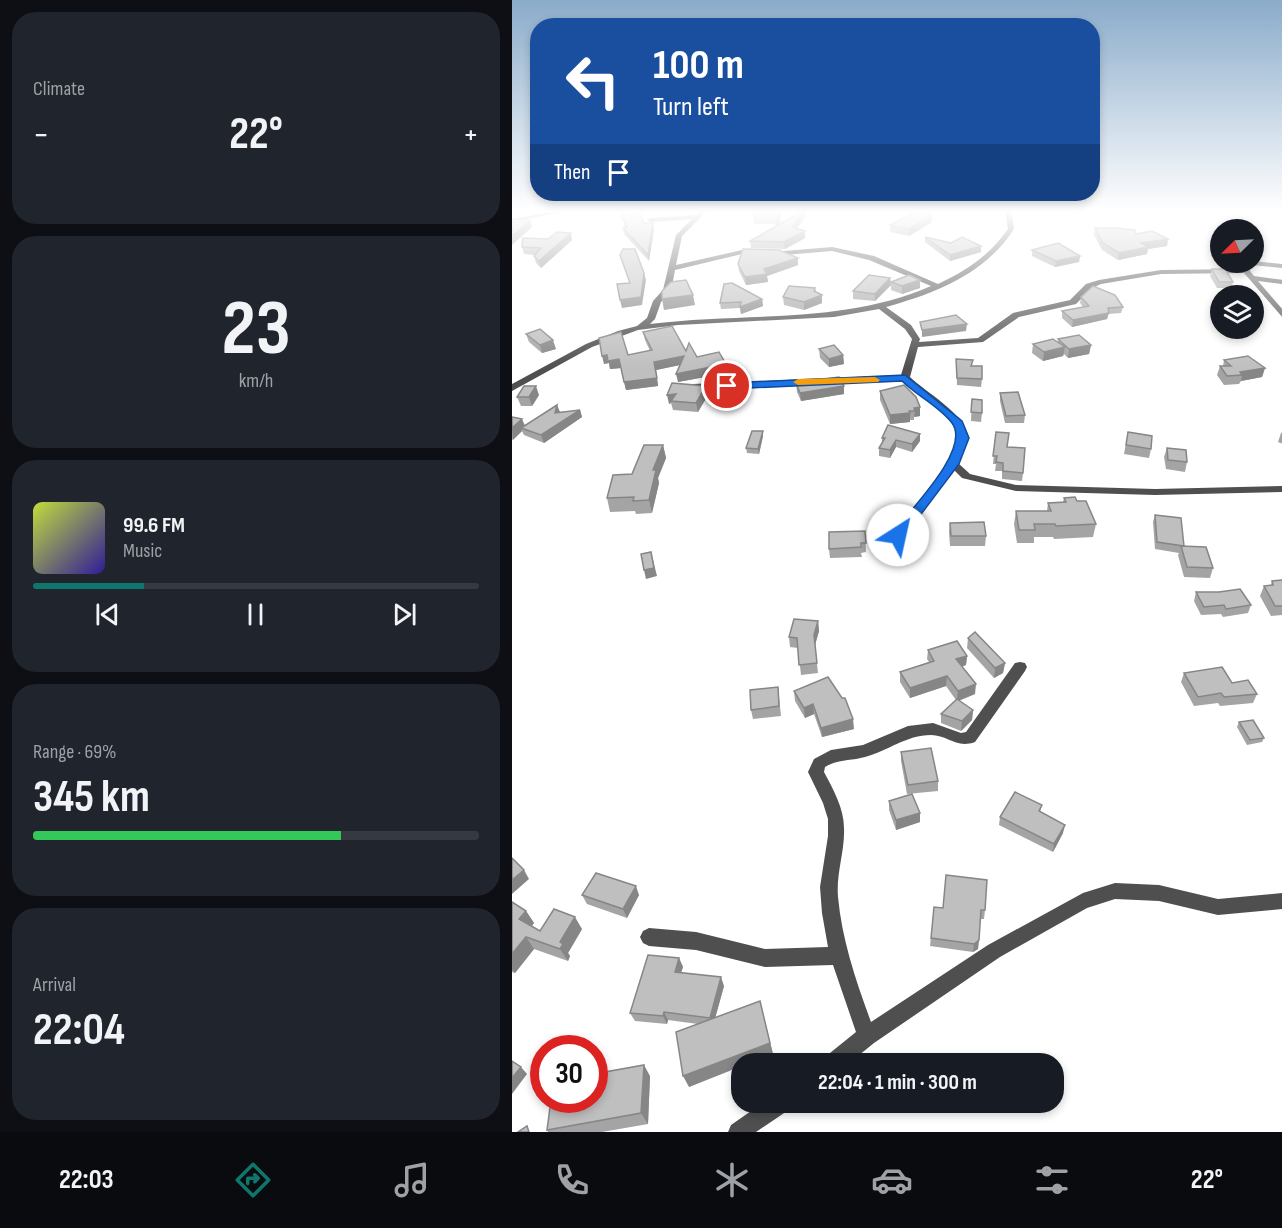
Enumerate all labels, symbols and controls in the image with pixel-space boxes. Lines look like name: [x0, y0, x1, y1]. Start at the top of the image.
text: 100 m: [653, 40, 744, 91]
icon: left: [554, 42, 632, 120]
text: Climate: [33, 77, 85, 101]
text: Turn left: [653, 91, 729, 123]
text: 22°: [229, 107, 283, 162]
text: −: [33, 115, 49, 155]
text: +: [463, 115, 479, 155]
icon: arrive: [602, 156, 635, 189]
text: Then: [554, 159, 590, 186]
north arrow: [1210, 219, 1264, 273]
map controls: [1210, 219, 1264, 339]
text: 23: [221, 283, 291, 376]
button: layers: [1210, 285, 1264, 339]
pin: [701, 360, 752, 411]
text: km/h: [239, 369, 273, 393]
icon: arrive: [710, 369, 743, 402]
position arrow: [866, 503, 930, 567]
text: 99.6 FM: [123, 512, 185, 539]
text: Music: [123, 539, 162, 563]
icon: previous: [91, 598, 124, 631]
icon: pause: [239, 598, 272, 631]
icon: next: [388, 598, 421, 631]
text: Range · 69%: [33, 740, 117, 764]
text: 345 km: [33, 770, 150, 825]
text: Arrival: [33, 973, 76, 997]
text: 22:04: [33, 1003, 125, 1058]
speed limit sign: 30: [530, 1035, 608, 1113]
text: 22:04 · 1 min · 300 m: [818, 1069, 977, 1096]
icon: directions: [232, 1159, 274, 1201]
icon: music: [391, 1159, 433, 1201]
icon: phone: [551, 1159, 593, 1201]
icon: climate: [711, 1159, 753, 1201]
icon: car: [871, 1159, 913, 1201]
icon: filters: [1031, 1159, 1073, 1201]
text: 22:03: [59, 1164, 114, 1196]
text: 22°: [1191, 1164, 1223, 1196]

